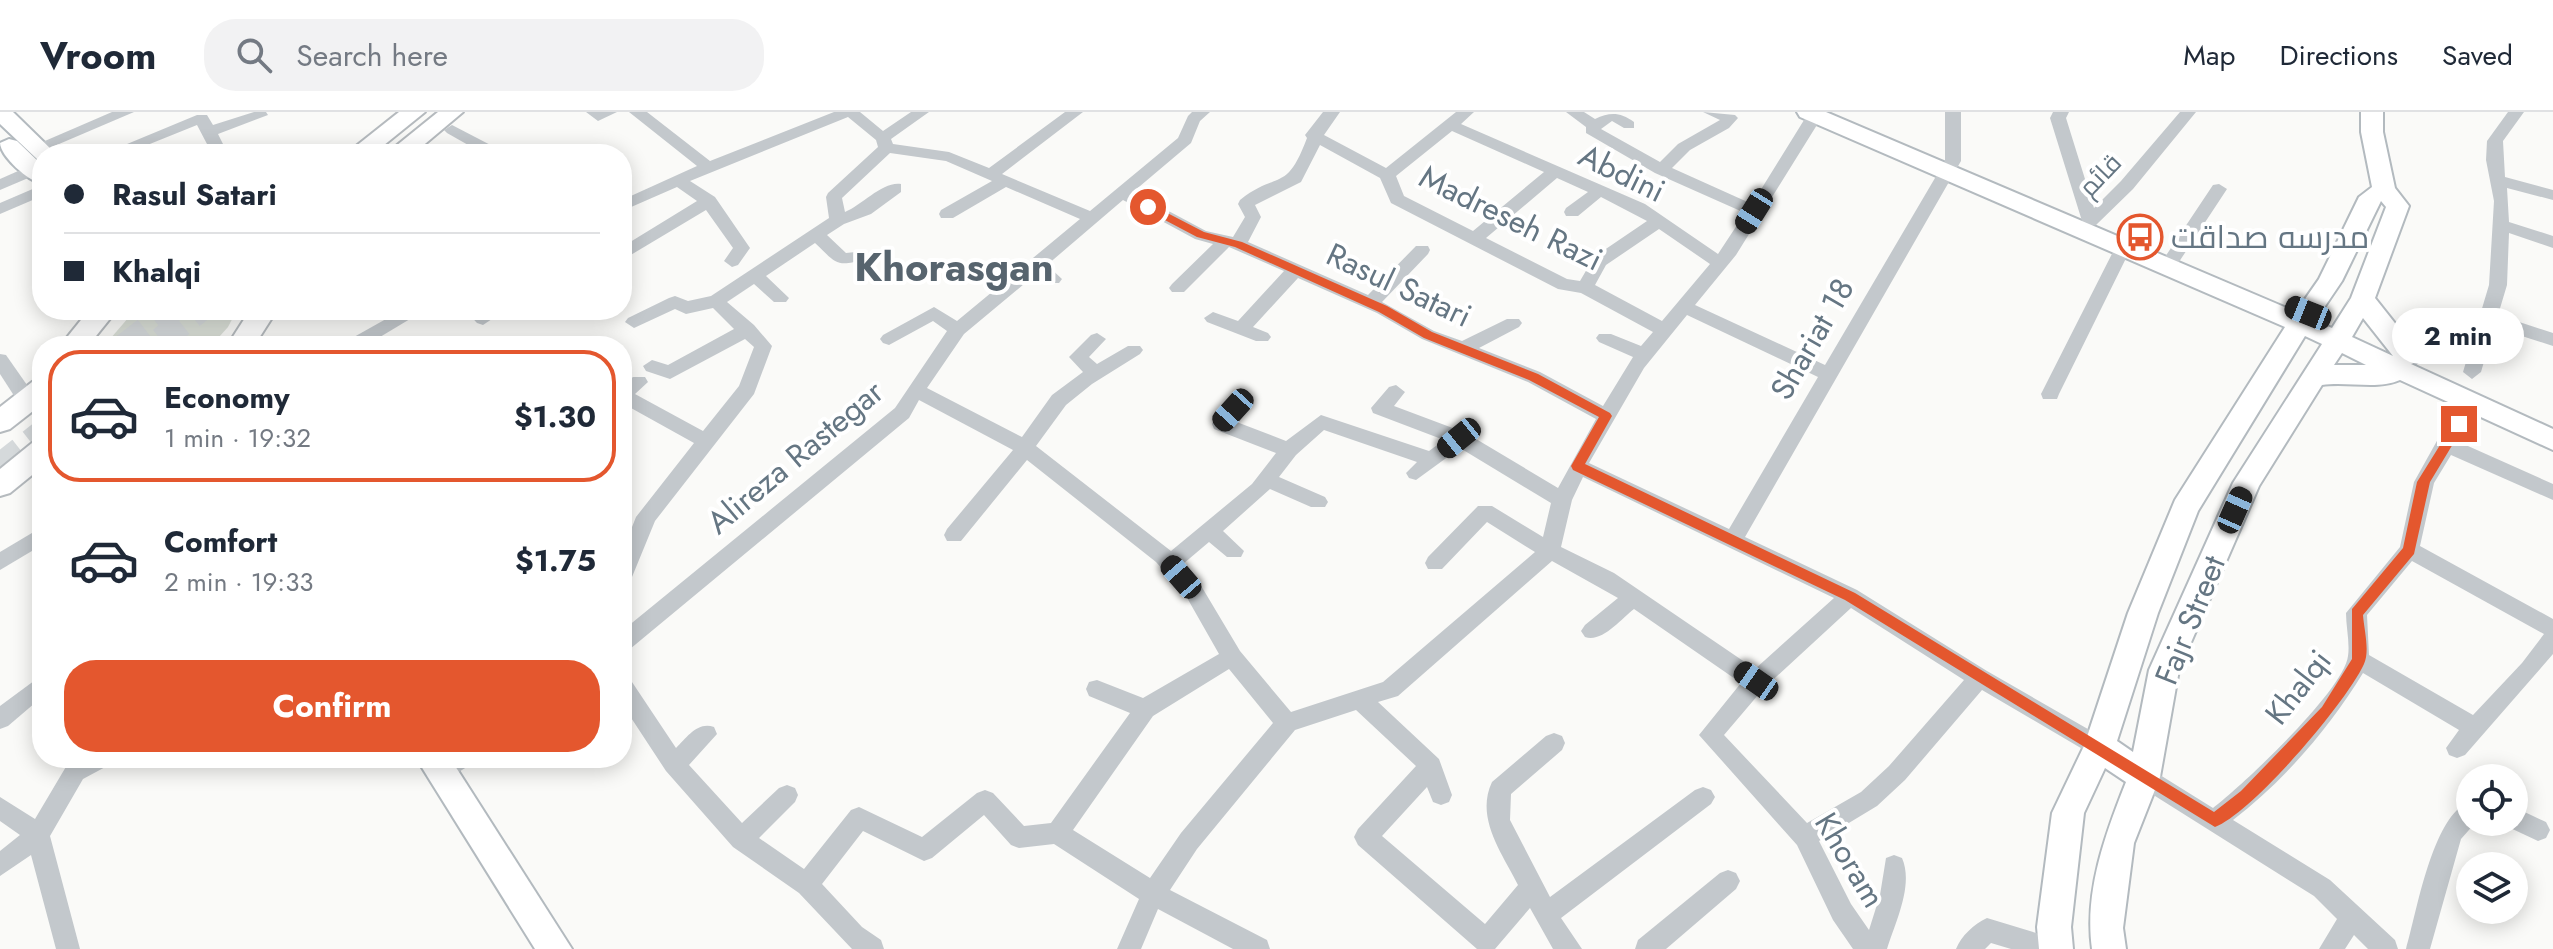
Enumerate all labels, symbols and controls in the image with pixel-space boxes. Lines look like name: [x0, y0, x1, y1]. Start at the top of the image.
search box: [204, 19, 764, 91]
text: Vroom: [40, 28, 156, 83]
icon: search: [232, 33, 276, 77]
text: Search here: [296, 34, 448, 77]
text: Map: [2183, 35, 2235, 76]
text: Directions: [2279, 35, 2398, 76]
text: Saved: [2442, 35, 2513, 76]
street label: Abdini: [1571, 132, 1673, 214]
street label: قائم: [2070, 145, 2130, 205]
street label: Madreseh Razi: [1412, 154, 1610, 282]
text: Rasul Satari: [112, 173, 277, 216]
car: [1731, 184, 1777, 238]
route start: [1130, 189, 1166, 225]
bus stop icon: مدرسه صداقت: [2116, 213, 2164, 261]
place label: مدرسه صداقت: [2171, 214, 2369, 260]
street label: Rasul Satari: [1319, 231, 1479, 339]
district label: Khorasgan: [854, 238, 1054, 296]
text: Khalqi: [112, 250, 201, 293]
street label: Shariat 18: [1759, 270, 1865, 408]
car: [2281, 293, 2335, 333]
callout: 2 min: [2393, 308, 2525, 364]
text: 2 min: [2424, 317, 2492, 355]
street label: Alireza Rastegar: [697, 369, 893, 545]
text: Economy: [164, 376, 290, 419]
icon: car: [68, 380, 140, 452]
car: [1208, 384, 1258, 436]
text: $1.30: [514, 395, 596, 438]
route end: [2441, 406, 2477, 442]
car: [1433, 414, 1485, 462]
text: 1 min · 19:32: [164, 419, 311, 457]
car: [2214, 483, 2256, 537]
text: Comfort: [164, 520, 277, 563]
icon: car: [68, 524, 140, 596]
text: $1.75: [515, 539, 596, 582]
street label: Fajr Street: [2143, 548, 2237, 691]
car: [1156, 551, 1206, 603]
text: 2 min · 19:33: [164, 563, 314, 601]
street label: Khalqi: [2254, 640, 2342, 734]
car: [1729, 657, 1783, 705]
button: Confirm: [64, 660, 600, 752]
map controls: [2456, 764, 2528, 924]
button: locate: [2456, 764, 2528, 836]
street label: Khoram: [1804, 804, 1896, 916]
button: layers: [2456, 852, 2528, 924]

